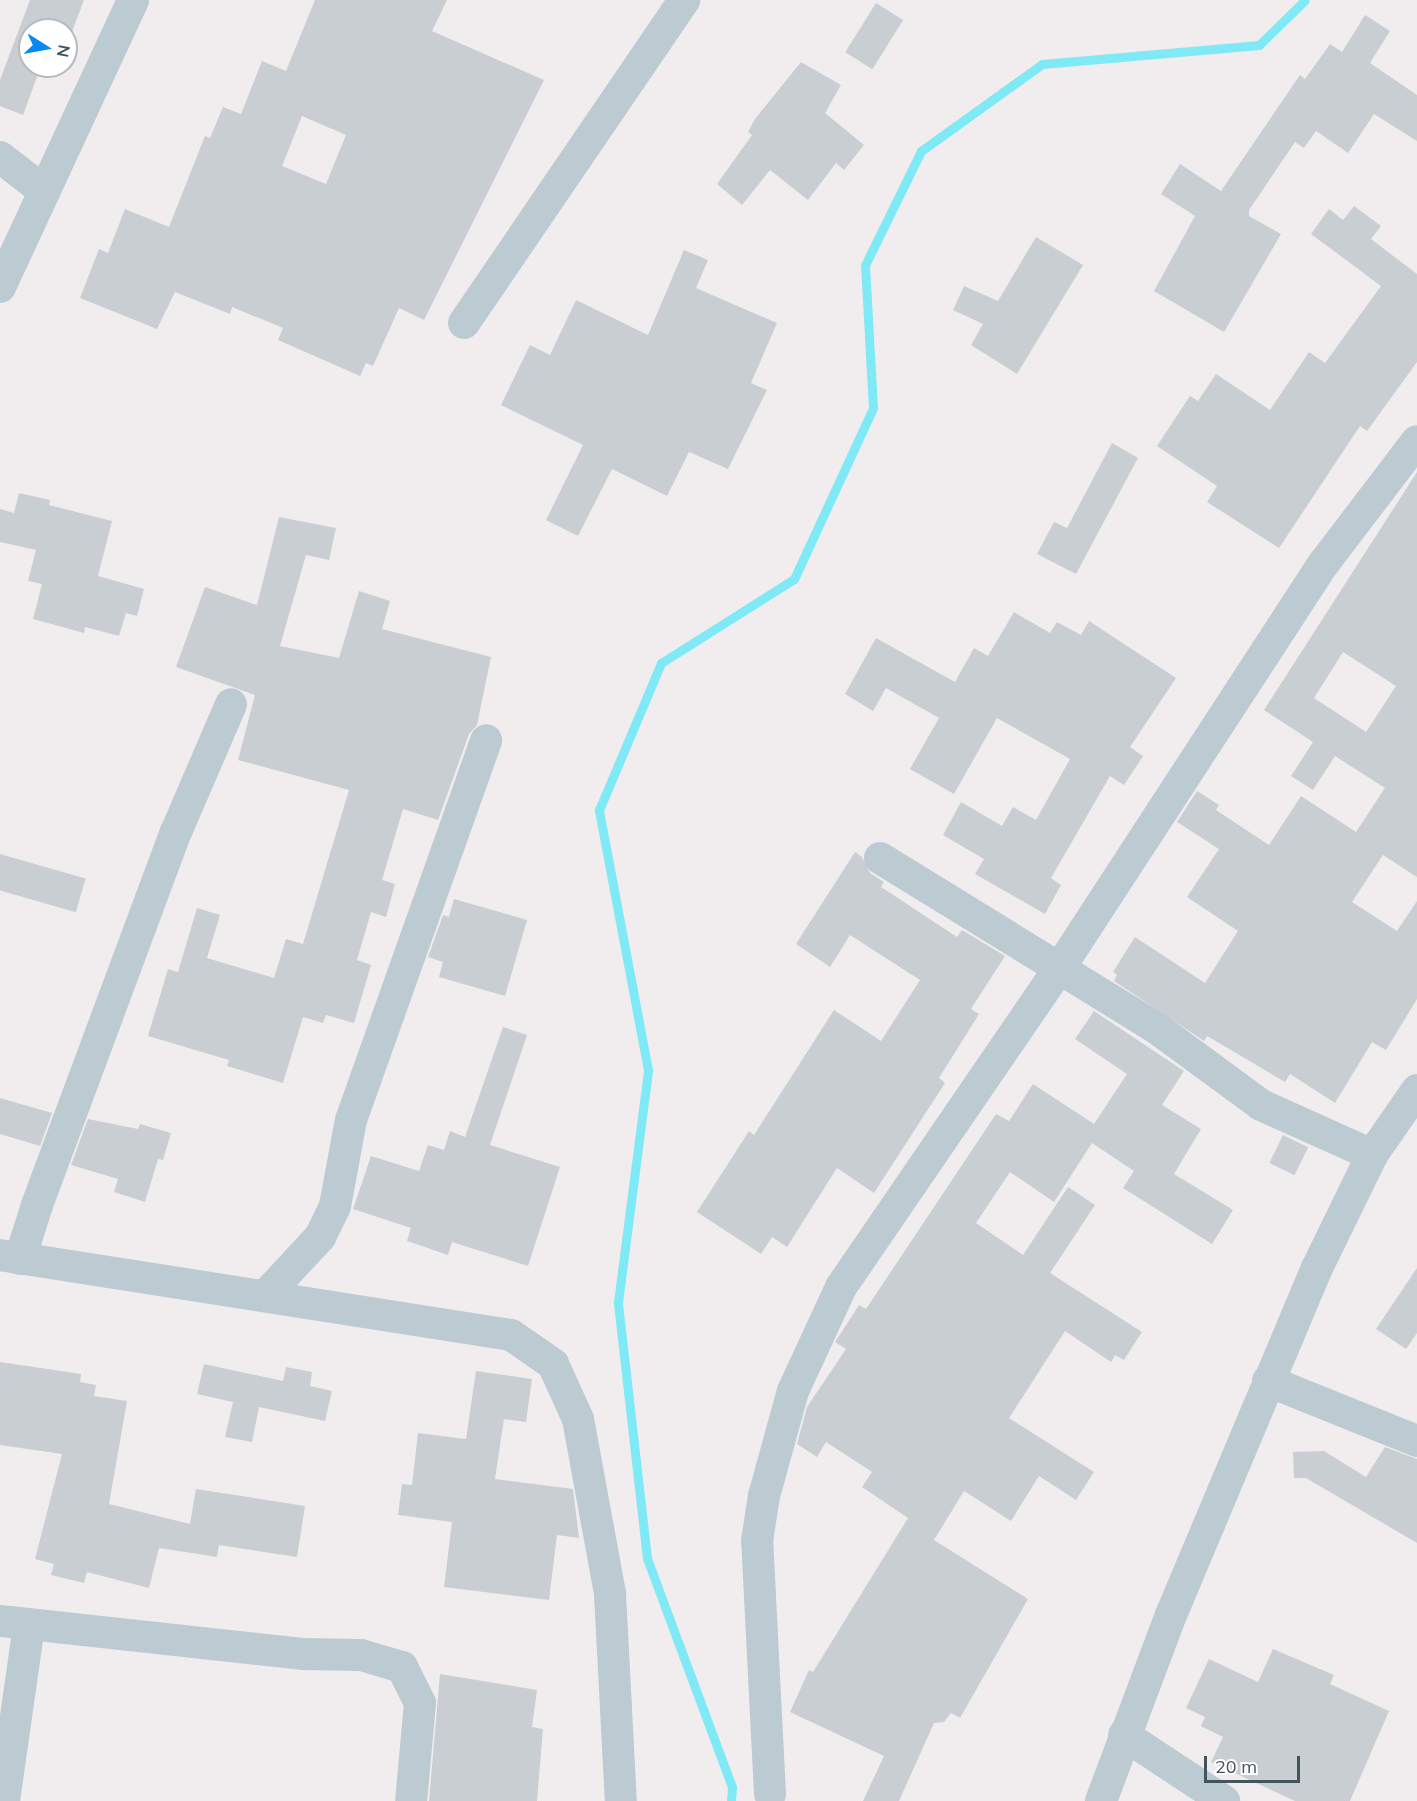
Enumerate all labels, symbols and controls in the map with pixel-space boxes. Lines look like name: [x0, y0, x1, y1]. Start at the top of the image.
north arrow: [18, 18, 78, 78]
text: N: [53, 43, 75, 59]
scale bar: [1207, 1744, 1303, 1782]
text: 20 m: [1215, 1755, 1257, 1778]

